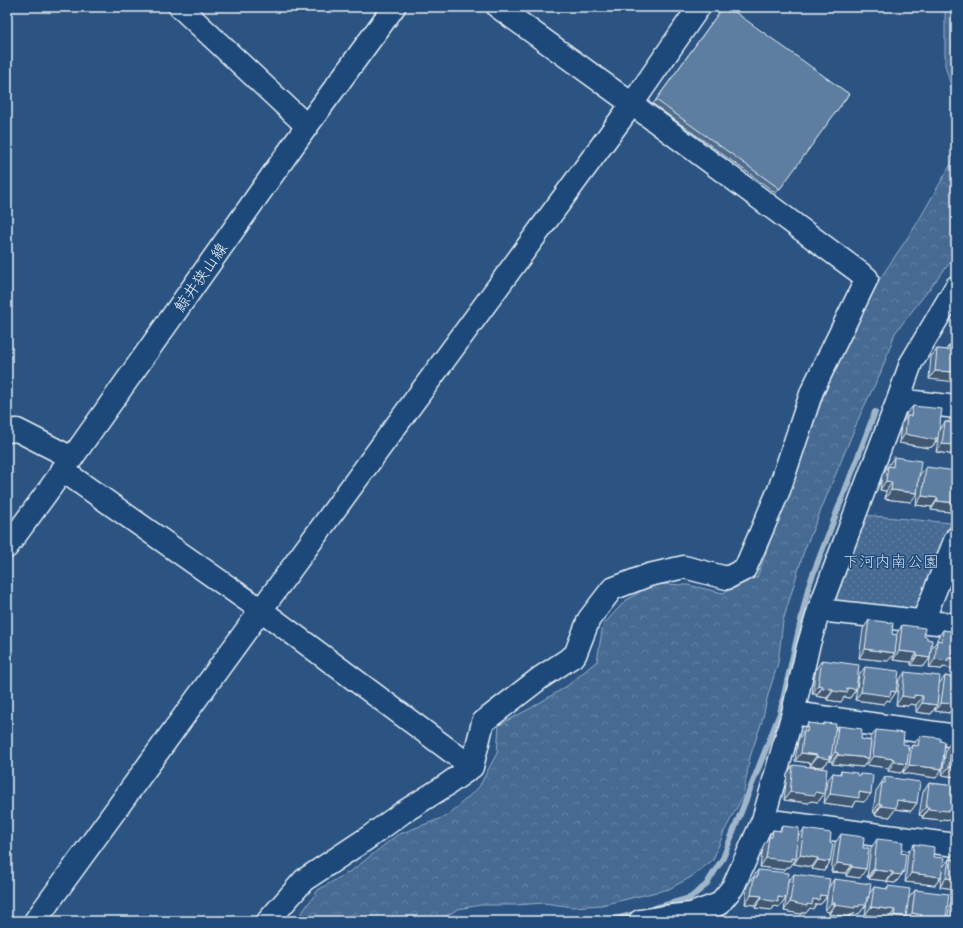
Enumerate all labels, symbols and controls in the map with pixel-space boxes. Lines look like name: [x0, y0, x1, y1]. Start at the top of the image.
street label: 鯨井狭山線: [170, 239, 232, 316]
park label: 下河内南公園: [843, 552, 939, 572]

